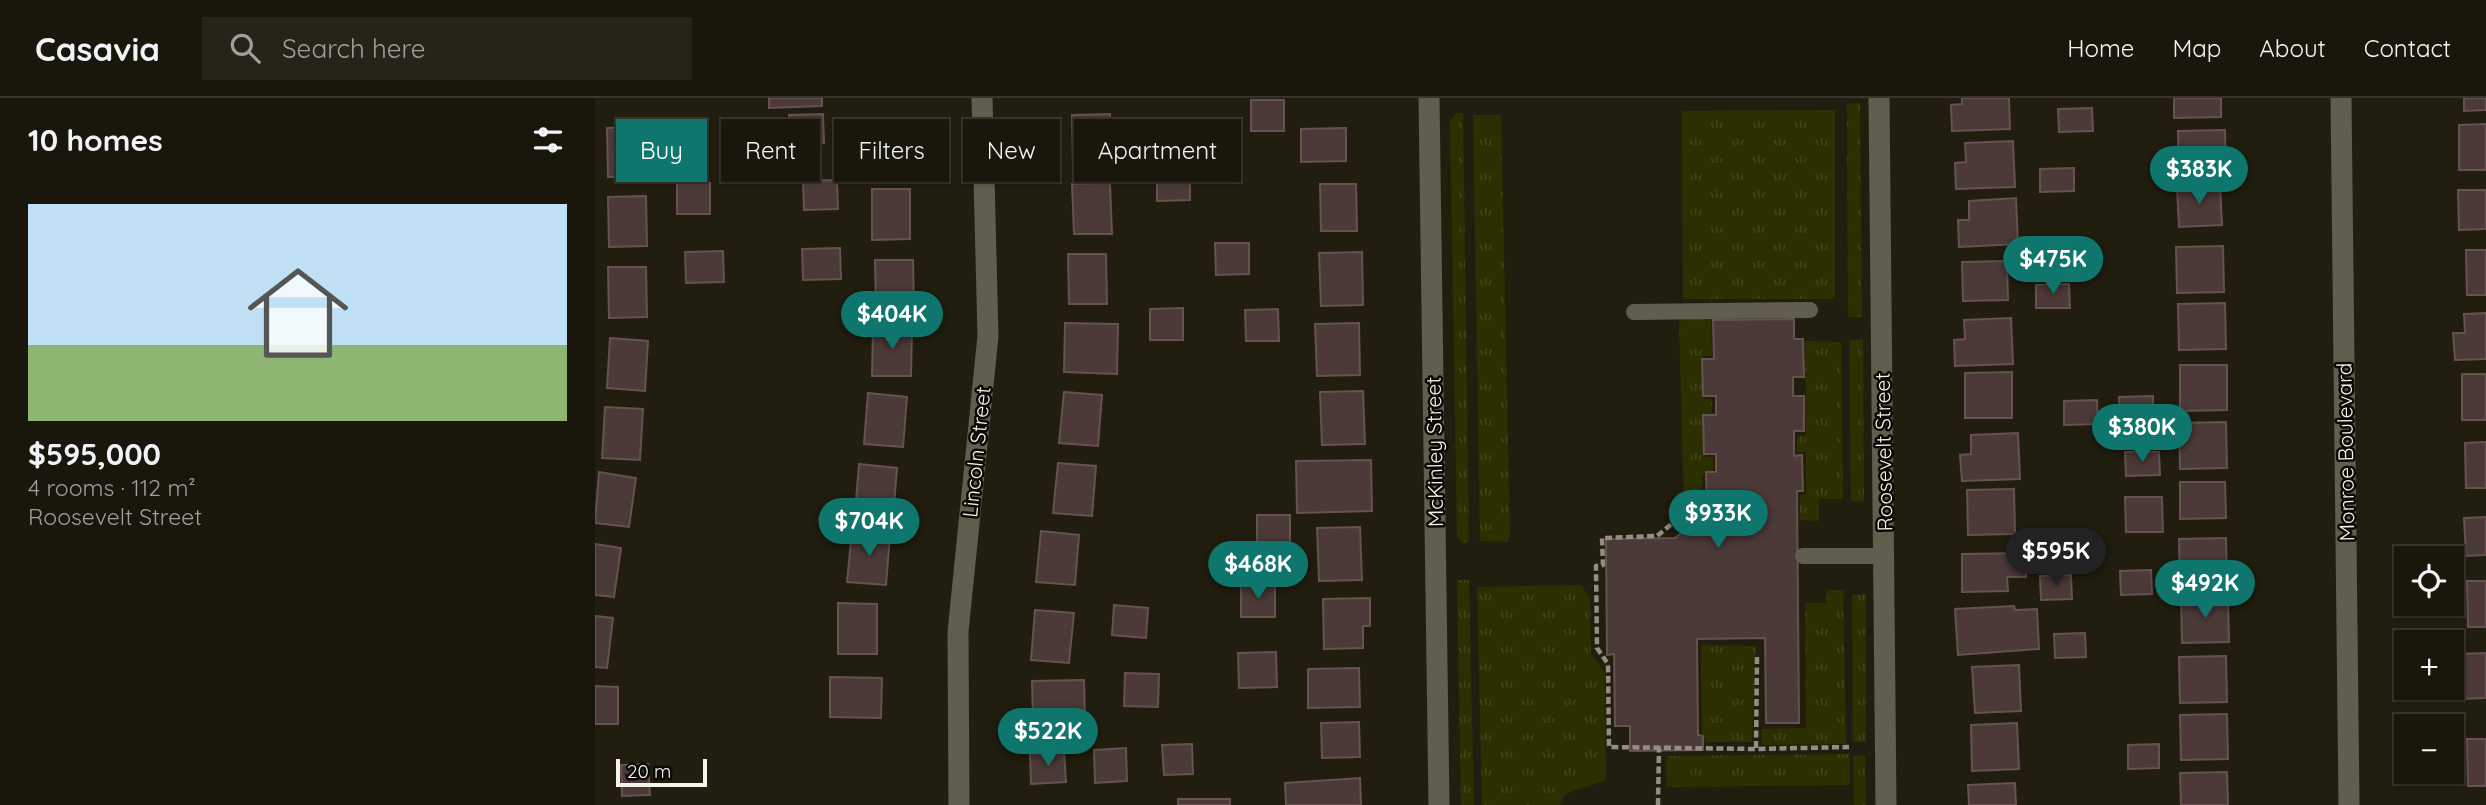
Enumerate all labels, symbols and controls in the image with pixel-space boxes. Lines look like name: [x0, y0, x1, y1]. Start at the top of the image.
search box: [202, 17, 692, 80]
text: Casavia: [35, 28, 160, 69]
icon: search: [226, 29, 264, 67]
text: Search here: [282, 32, 426, 65]
text: Home: [2067, 33, 2134, 63]
text: Map: [2172, 33, 2221, 63]
text: About: [2259, 33, 2326, 63]
text: Contact: [2364, 33, 2451, 63]
chip: Buy: [616, 119, 707, 182]
chip: Rent: [721, 119, 820, 182]
chip: Filters: [834, 119, 949, 182]
chip: New: [963, 119, 1060, 182]
chip: Apartment: [1074, 119, 1241, 182]
text: 10 homes: [28, 121, 163, 159]
icon: filters: [529, 121, 567, 159]
pin: $383K: [2150, 146, 2248, 206]
text: $383K: [2166, 154, 2232, 183]
pin: $475K: [2004, 236, 2102, 296]
text: $475K: [2019, 244, 2087, 273]
icon: home: [235, 250, 361, 376]
pin: $404K: [843, 292, 941, 351]
text: $404K: [857, 299, 927, 328]
street label: Monroe Boulevard: [2330, 362, 2360, 542]
street label: Roosevelt Street: [1869, 372, 1897, 532]
street label: McKinley Street: [1420, 377, 1448, 527]
street label: Lincoln Street: [956, 385, 996, 519]
pin: $380K: [2093, 404, 2191, 464]
text: $380K: [2108, 412, 2176, 441]
text: $595,000: [28, 435, 161, 473]
text: 4 rooms · 112 m²: [28, 473, 196, 502]
pin: $933K: [1669, 490, 1767, 550]
pin: $704K: [820, 498, 918, 558]
text: $933K: [1685, 498, 1751, 527]
text: Roosevelt Street: [28, 502, 202, 531]
text: $704K: [834, 506, 904, 535]
pin: $595K: [2007, 528, 2105, 588]
text: $595K: [2022, 536, 2090, 565]
pin: $468K: [1209, 542, 1307, 601]
map controls: [2394, 546, 2464, 784]
button: locate: [2394, 546, 2464, 616]
text: $468K: [1224, 549, 1292, 578]
pin: $492K: [2156, 560, 2254, 620]
text: $492K: [2171, 568, 2239, 597]
button: +: [2394, 630, 2464, 700]
pin: $522K: [999, 708, 1097, 768]
button: −: [2394, 714, 2464, 784]
text: $522K: [1014, 716, 1082, 745]
scale bar: [616, 756, 707, 788]
text: 20 m: [627, 759, 671, 783]

